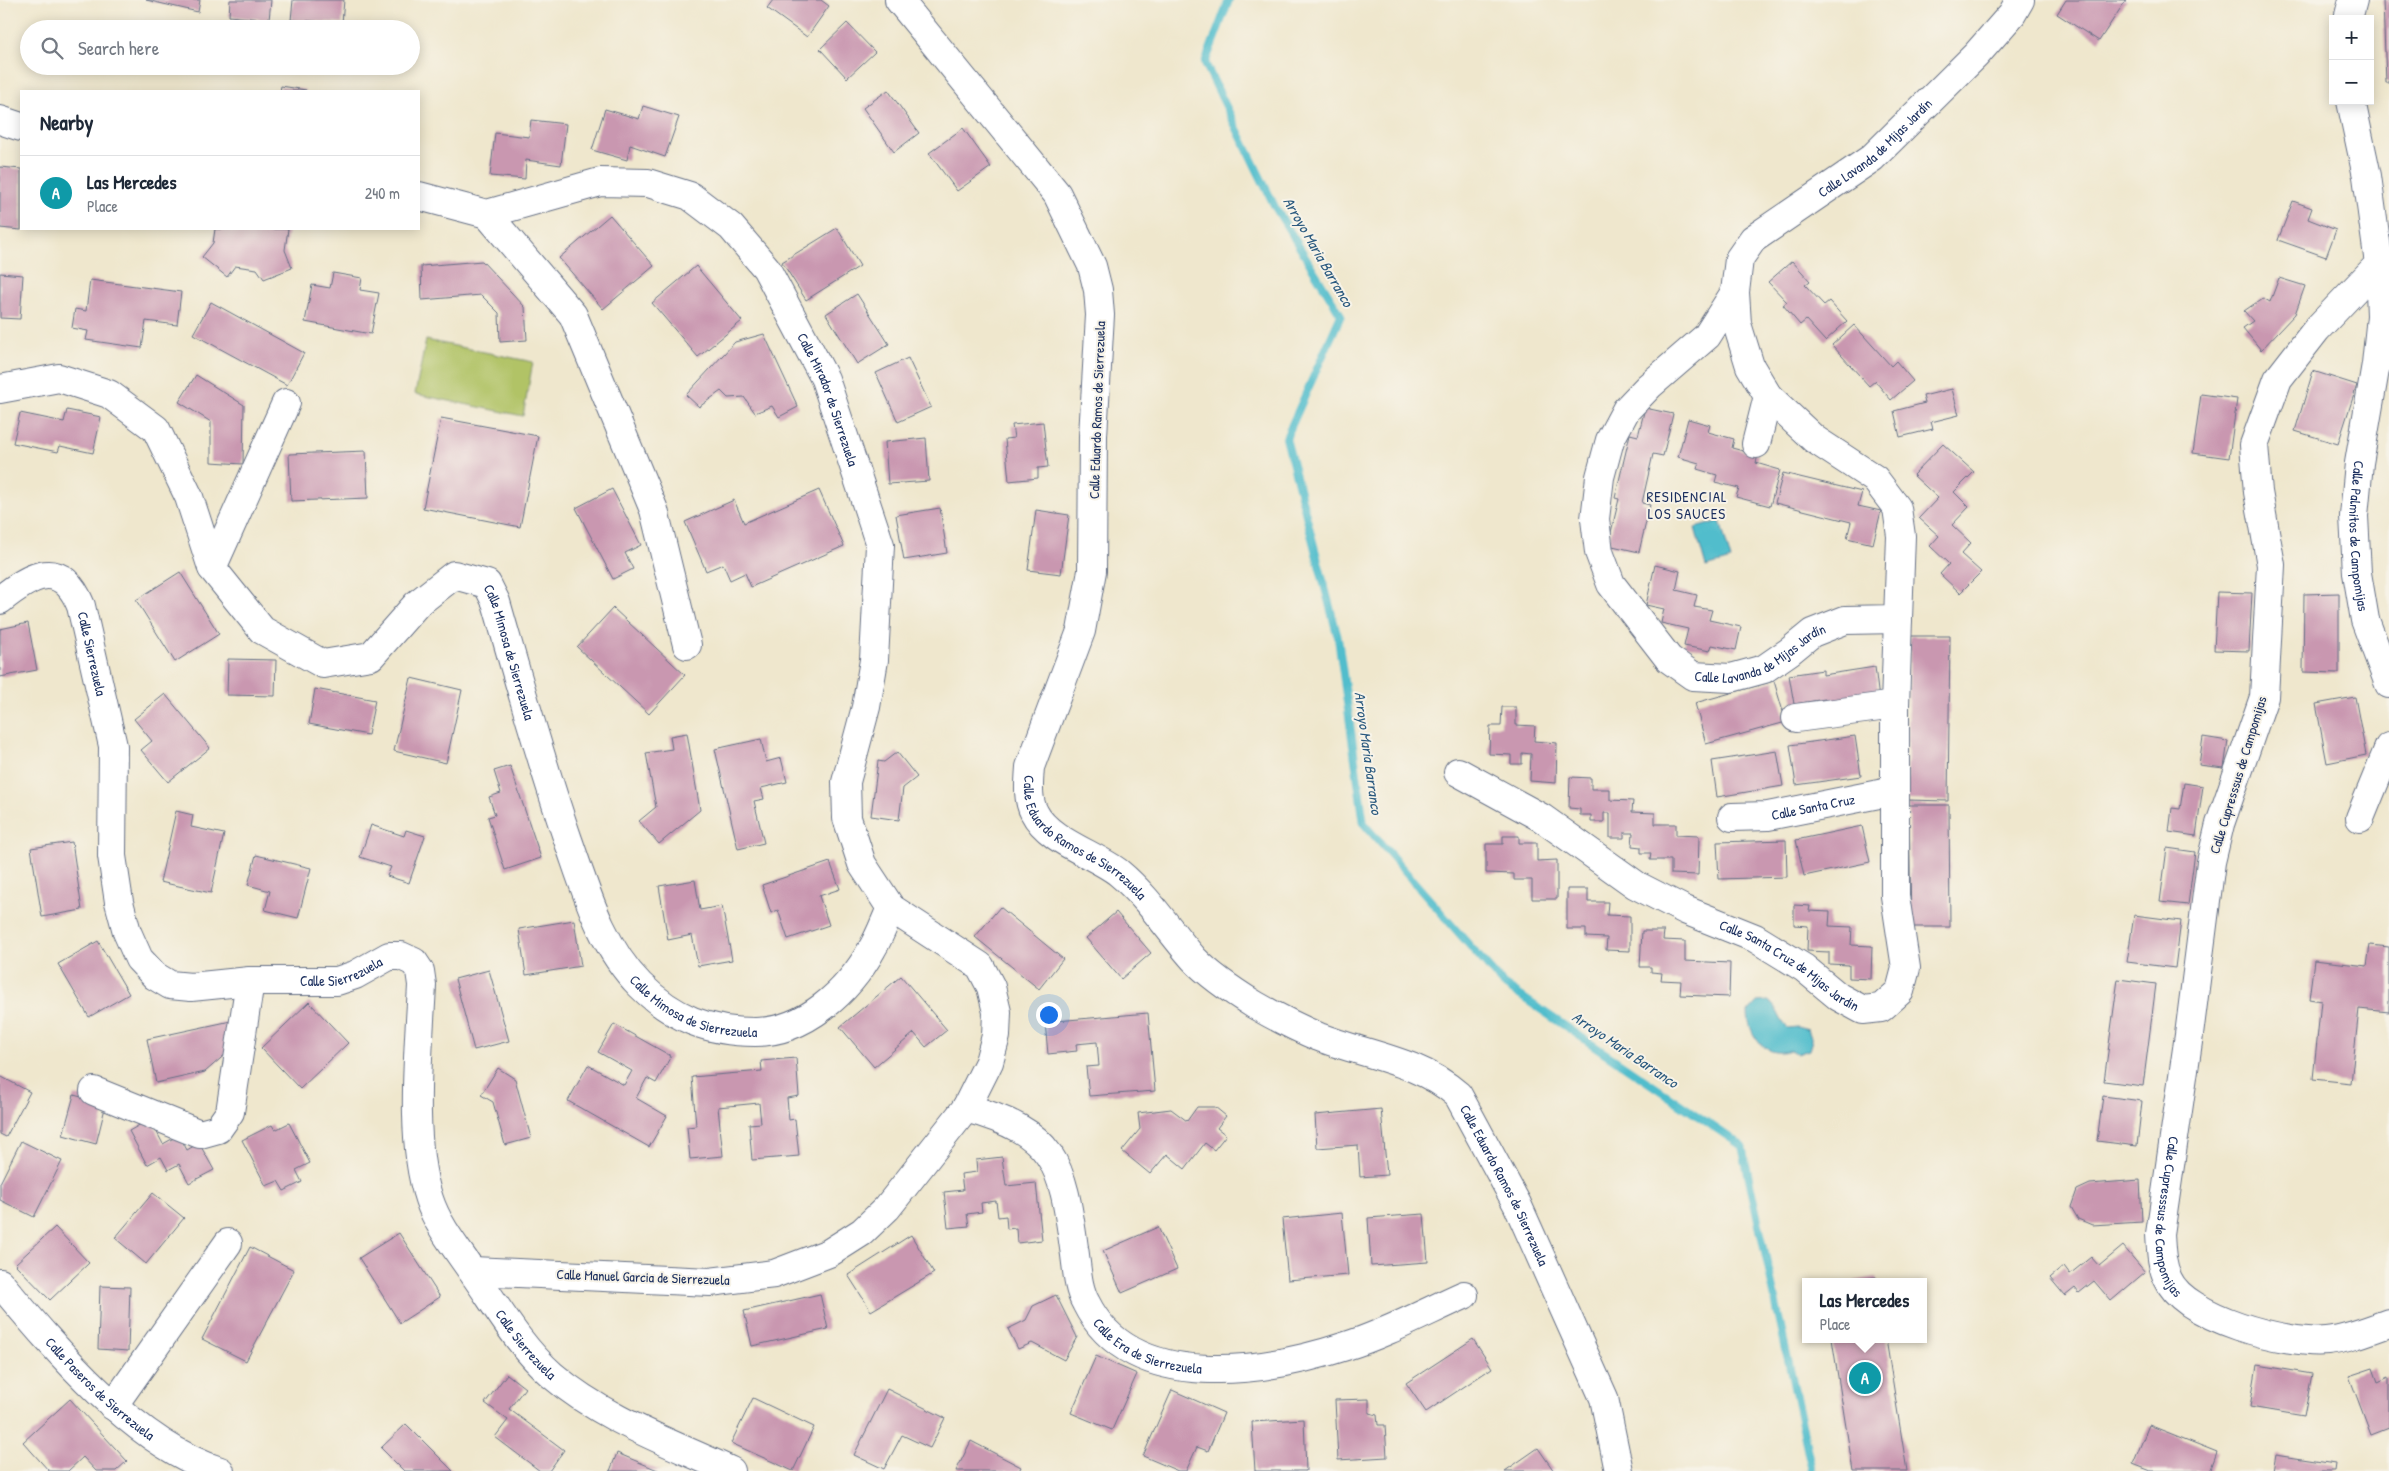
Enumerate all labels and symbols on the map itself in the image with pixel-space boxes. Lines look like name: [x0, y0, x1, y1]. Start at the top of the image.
street label: Calle Lavanda de Mijas Jardín: [1814, 94, 1936, 201]
water label: Arroyo Maria Barranco: [1278, 193, 1359, 311]
street label: Calle Eduardo Ramos de Sierrezuela: [1084, 320, 1109, 499]
street label: Calle Mirador de Sierrezuela: [793, 329, 863, 469]
street label: Calle Palmitos de Campomijas: [2345, 460, 2373, 613]
district label: RESIDENCIAL LOS SAUCES: [1646, 486, 1728, 524]
street label: Calle Mimosa de Sierrezuela: [480, 581, 540, 723]
street label: Calle Sierrezuela: [74, 610, 111, 698]
street label: Calle Lavanda de Mijas Jardín: [1694, 619, 1828, 687]
water label: Arroyo Maria Barranco: [1349, 690, 1388, 817]
street label: Calle Cupresssus de Campomijas: [2204, 694, 2272, 856]
street label: Calle Eduardo Ramos de Sierrezuela: [1020, 775, 1152, 904]
street label: Calle Santa Cruz: [1770, 789, 1856, 824]
street label: Calle Santa Cruz de Mijas Jardin: [1717, 915, 1863, 1015]
street label: Calle Sierrezuela: [300, 951, 386, 990]
street label: Calle Mimosa de Sierrezuela: [626, 970, 758, 1041]
your location: [1036, 1002, 1062, 1028]
water label: Arroyo Maria Barranco: [1568, 1006, 1683, 1093]
street label: Calle Eduardo Ramos de Sierrezuela: [1456, 1101, 1554, 1269]
street label: Calle Cupresssus de Campomijas: [2151, 1135, 2187, 1301]
street label: Calle Manuel Garcia de Sierrezuela: [556, 1264, 730, 1289]
street label: Calle Sierrezuela: [492, 1305, 561, 1384]
street label: Calle Era de Sierrezuela: [1089, 1314, 1203, 1378]
street label: Calle Paseros de Sierrezuela: [42, 1333, 159, 1444]
pin: A: [1849, 1359, 1881, 1397]

